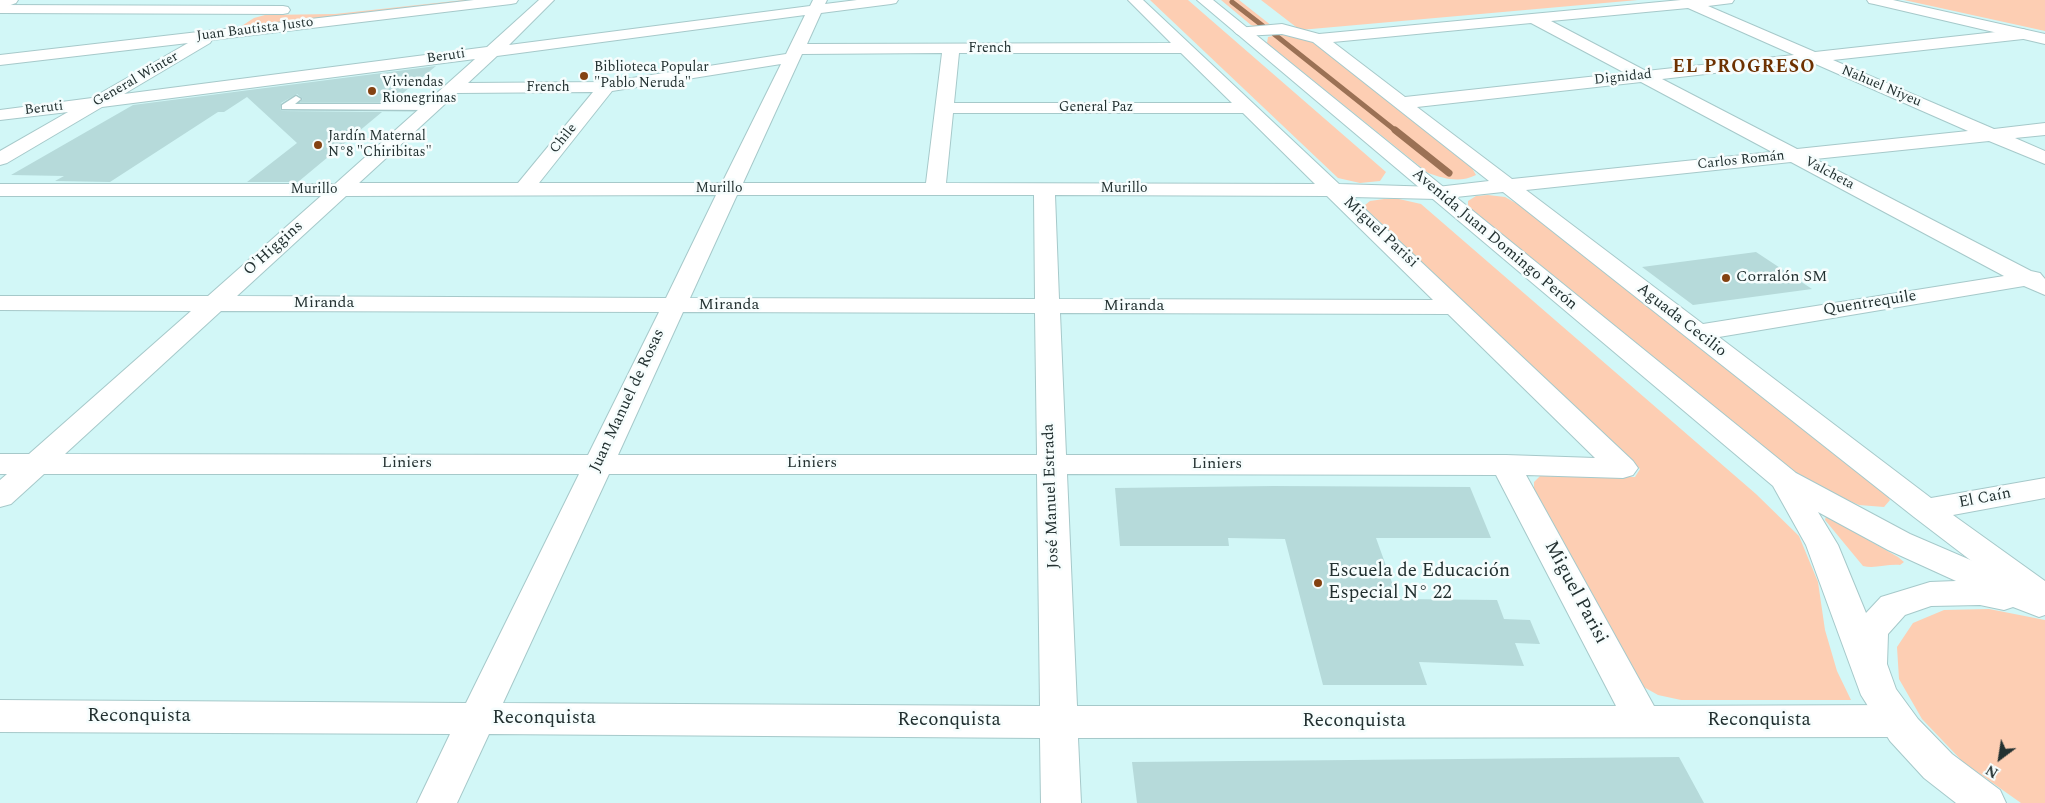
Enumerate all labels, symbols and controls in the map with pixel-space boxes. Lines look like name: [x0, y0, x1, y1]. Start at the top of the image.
street label: Juan Bautista Justo: [196, 14, 314, 46]
street label: French: [968, 41, 1012, 57]
street label: Beruti: [426, 46, 466, 68]
street label: General Winter: [90, 49, 182, 111]
district label: EL PROGRESO: [1671, 57, 1817, 79]
place label: Biblioteca Popular "Pablo Neruda": [594, 60, 709, 92]
street label: Nahuel Niyeu: [1839, 63, 1923, 111]
street label: Dignidad: [1593, 67, 1653, 89]
marker: Biblioteca Popular "Pablo Neruda": [578, 70, 590, 82]
place label: Viviendas Rionegrinas: [382, 75, 457, 108]
street label: French: [526, 80, 570, 96]
marker: Viviendas Rionegrinas: [366, 85, 378, 97]
street label: Beruti: [24, 98, 64, 120]
street label: General Paz: [1059, 100, 1133, 116]
street label: Chile: [547, 121, 581, 157]
place label: Jardín Maternal N°8 "Chiribitas": [328, 129, 432, 162]
marker: Jardín Maternal N°8 "Chiribitas": [312, 139, 324, 151]
street label: Carlos Román: [1697, 148, 1785, 174]
street label: Valcheta: [1801, 154, 1857, 194]
street label: Avenida Juan Domingo Perón: [1407, 165, 1581, 315]
street label: Murillo: [695, 181, 743, 197]
street label: Murillo: [1100, 181, 1148, 197]
street label: Murillo: [290, 182, 338, 198]
street label: Miguel Parisi: [1339, 193, 1421, 273]
street label: O'Higgins: [240, 217, 308, 281]
place label: Corralón SM: [1736, 268, 1827, 288]
marker: Corralón SM: [1720, 272, 1732, 284]
street label: Aguada Cecilio: [1632, 280, 1730, 362]
street label: Quentrequile: [1822, 287, 1918, 321]
street label: Miranda: [294, 294, 354, 314]
street label: Miranda: [699, 296, 759, 316]
street label: Miranda: [1104, 297, 1164, 317]
street label: Juan Manuel de Rosas: [586, 326, 670, 476]
street label: José Manuel Estrada: [1040, 423, 1064, 569]
street label: Liniers: [382, 454, 432, 474]
street label: Liniers: [787, 454, 837, 474]
street label: Liniers: [1192, 455, 1242, 475]
street label: El Caín: [1957, 485, 2013, 513]
street label: Miguel Parisi: [1538, 538, 1612, 648]
place label: Escuela de Educación Especial N° 22: [1328, 561, 1510, 605]
marker: Escuela de Educación Especial N° 22: [1312, 577, 1324, 589]
street label: Reconquista: [87, 706, 191, 728]
street label: Reconquista: [492, 708, 596, 730]
street label: Reconquista: [897, 710, 1001, 732]
street label: Reconquista: [1707, 710, 1811, 732]
street label: Reconquista: [1302, 711, 1406, 733]
north arrow: [1975, 733, 2025, 783]
text: N: [1982, 759, 2002, 783]

